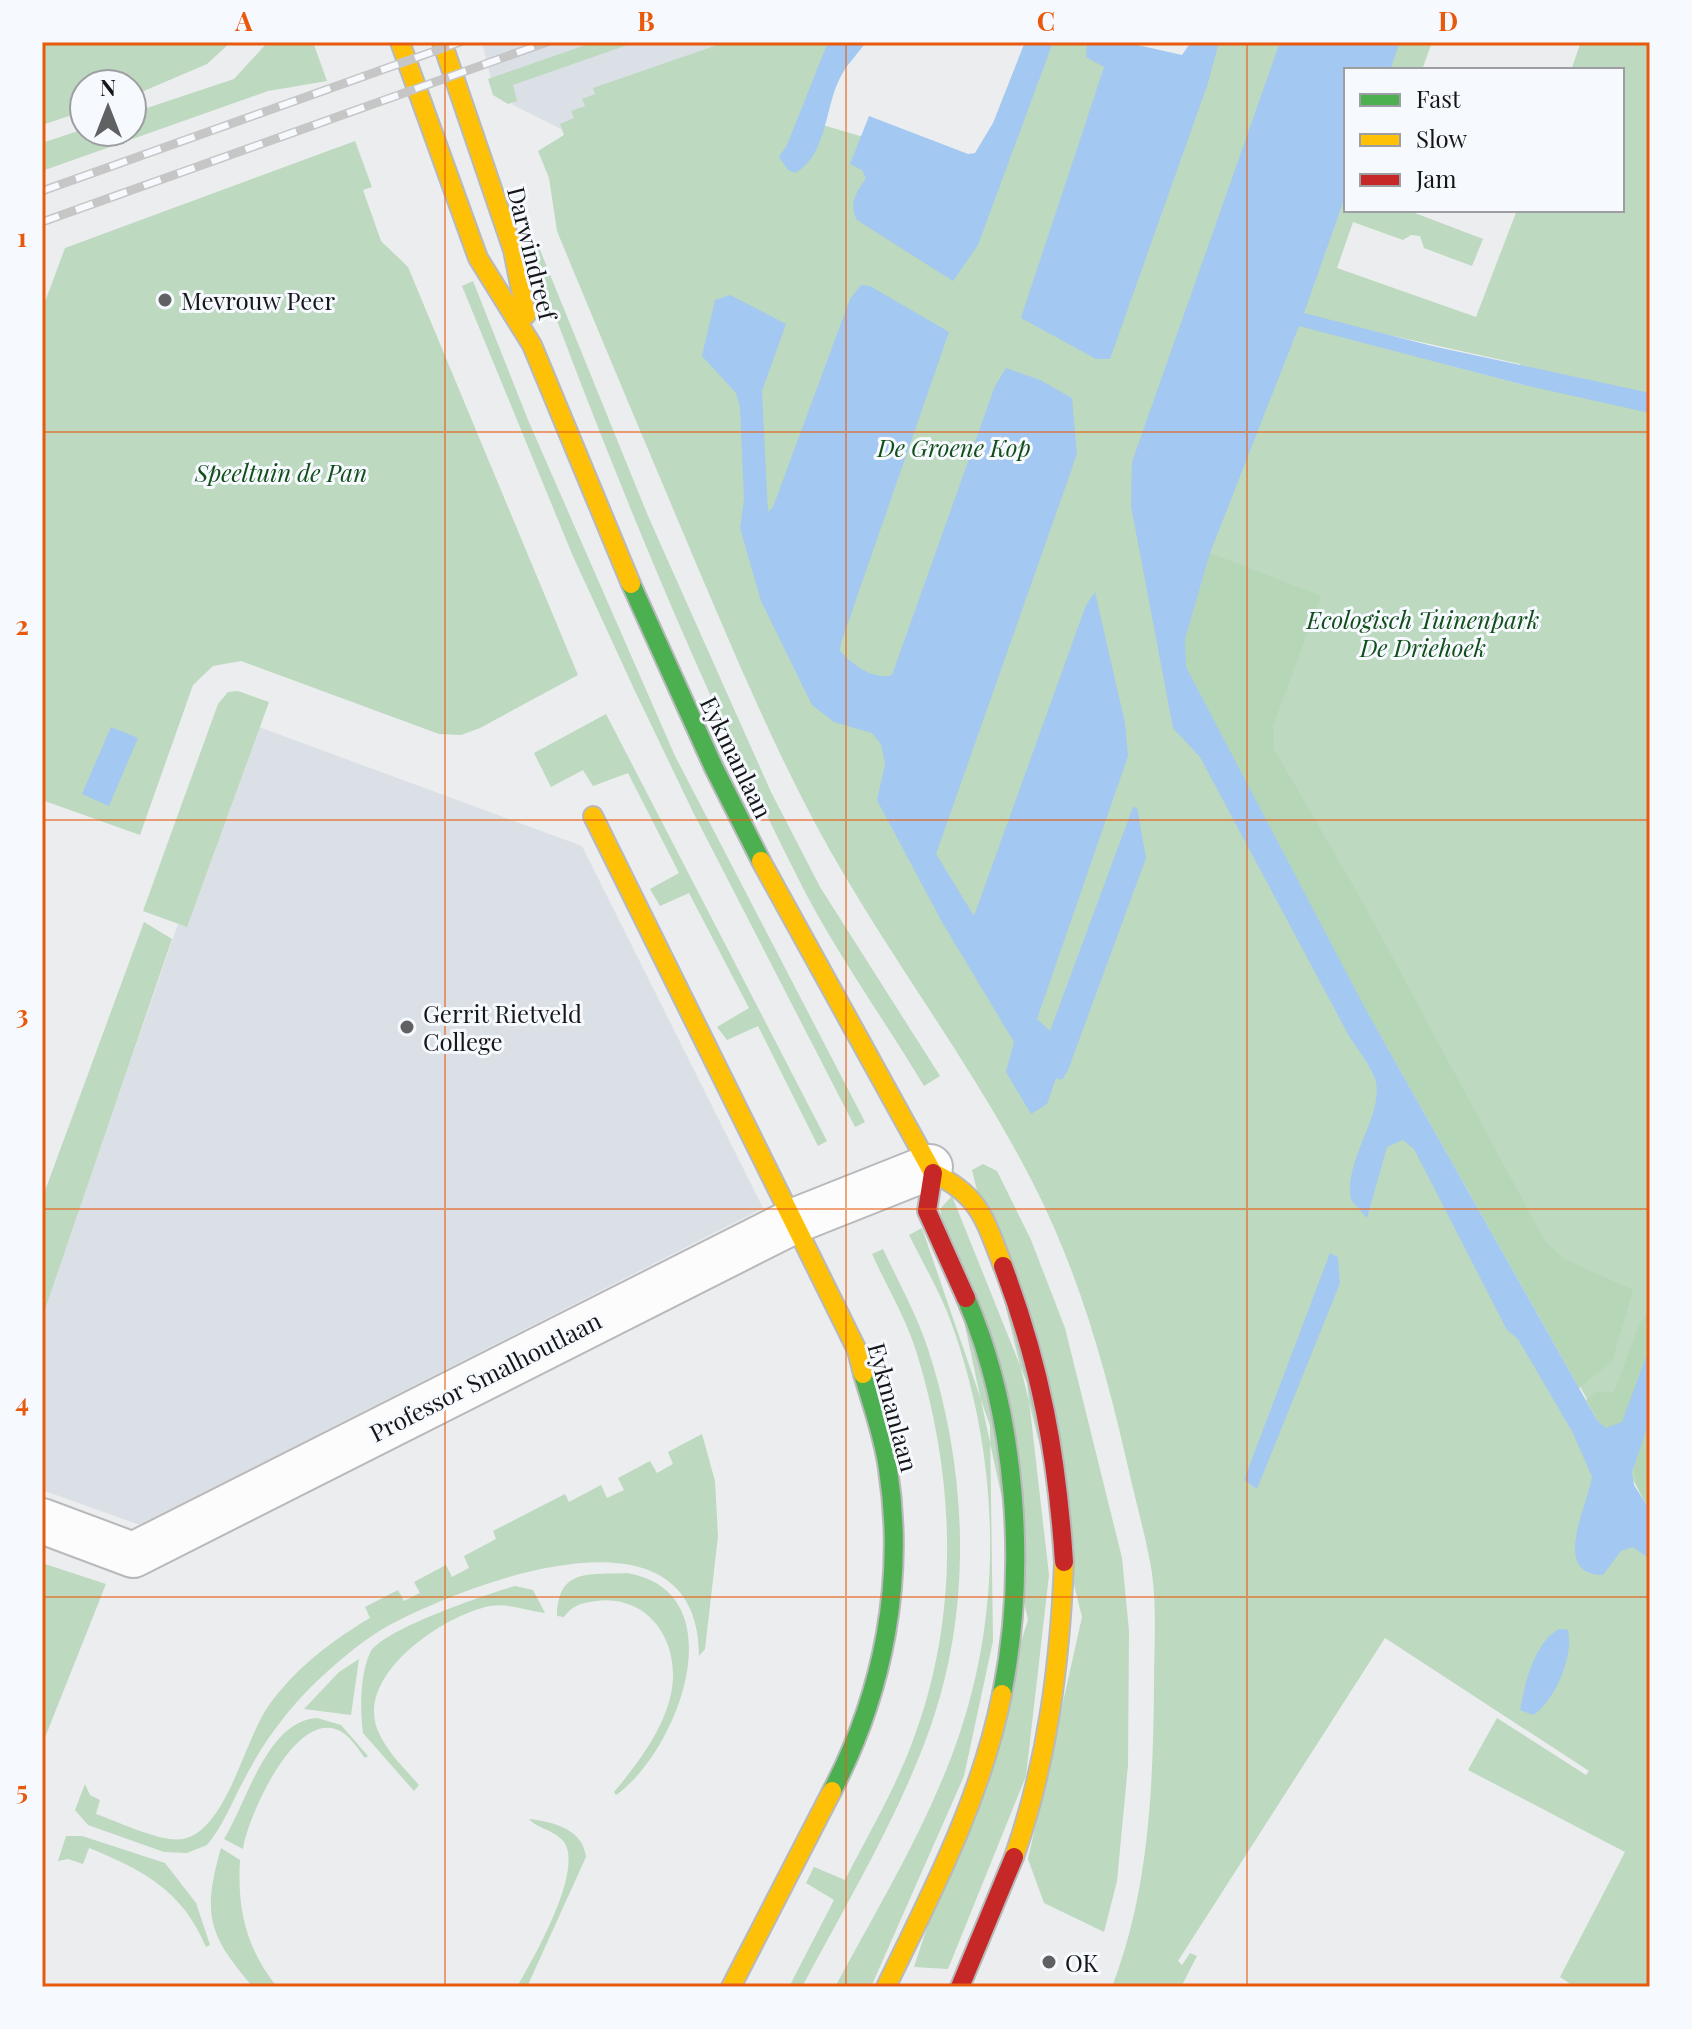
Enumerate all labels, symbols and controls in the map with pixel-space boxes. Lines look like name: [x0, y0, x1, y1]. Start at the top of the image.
text: A: [234, 3, 253, 38]
text: B: [637, 3, 655, 38]
text: C: [1037, 3, 1055, 38]
text: D: [1438, 3, 1458, 38]
north arrow: [68, 68, 148, 148]
legend: [1344, 68, 1624, 212]
text: N: [100, 72, 116, 102]
text: Fast: [1416, 82, 1461, 114]
text: Slow: [1416, 122, 1468, 154]
text: Jam: [1415, 162, 1457, 194]
street label: Darwindreef: [501, 183, 565, 325]
text: 1: [17, 219, 27, 254]
place label: Mevrouw Peer: [181, 284, 335, 316]
marker: Mevrouw Peer: [156, 291, 174, 309]
park label: De Groene Kop: [876, 431, 1031, 463]
park label: Speeltuin de Pan: [194, 456, 367, 488]
park label: Ecologisch Tuinenpark De Driehoek: [1306, 603, 1539, 663]
text: 2: [15, 607, 29, 642]
street label: Eykmanlaan: [694, 691, 780, 823]
text: 3: [16, 996, 28, 1031]
place label: Gerrit Rietveld College: [423, 997, 582, 1057]
marker: Gerrit Rietveld College: [398, 1018, 416, 1036]
street label: Professor Smalhoutlaan: [364, 1304, 606, 1448]
street label: Eykmanlaan: [861, 1339, 927, 1475]
text: 4: [15, 1384, 29, 1419]
text: 5: [16, 1772, 28, 1807]
place label: OK: [1065, 1946, 1099, 1978]
marker: OK: [1040, 1953, 1058, 1971]

